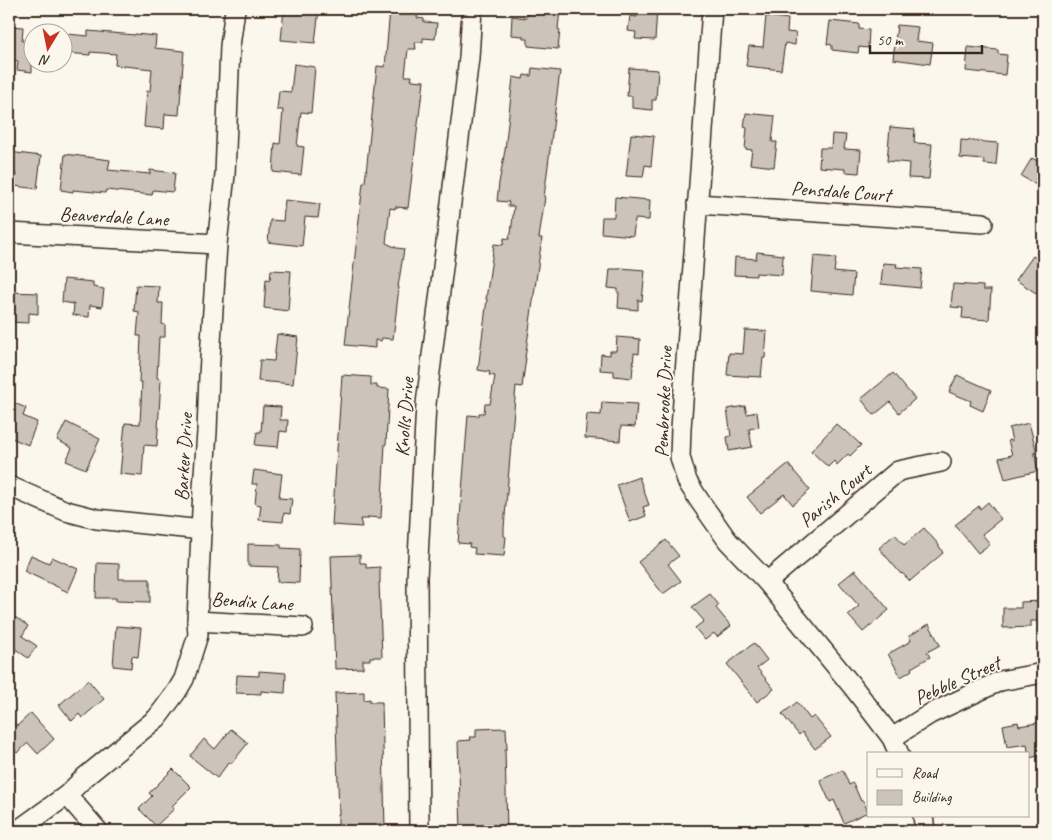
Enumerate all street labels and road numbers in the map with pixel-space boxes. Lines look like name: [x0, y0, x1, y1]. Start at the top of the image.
street label: Pensdale Court: [790, 176, 895, 208]
street label: Beaverdale Lane: [59, 201, 170, 232]
street label: Pembrooke Drive: [649, 345, 678, 458]
street label: Knolls Drive: [389, 375, 420, 457]
street label: Barker Drive: [169, 411, 198, 502]
street label: Parish Court: [794, 456, 878, 533]
street label: Bendix Lane: [210, 586, 295, 617]
street label: Pebble Street: [911, 649, 1007, 710]

